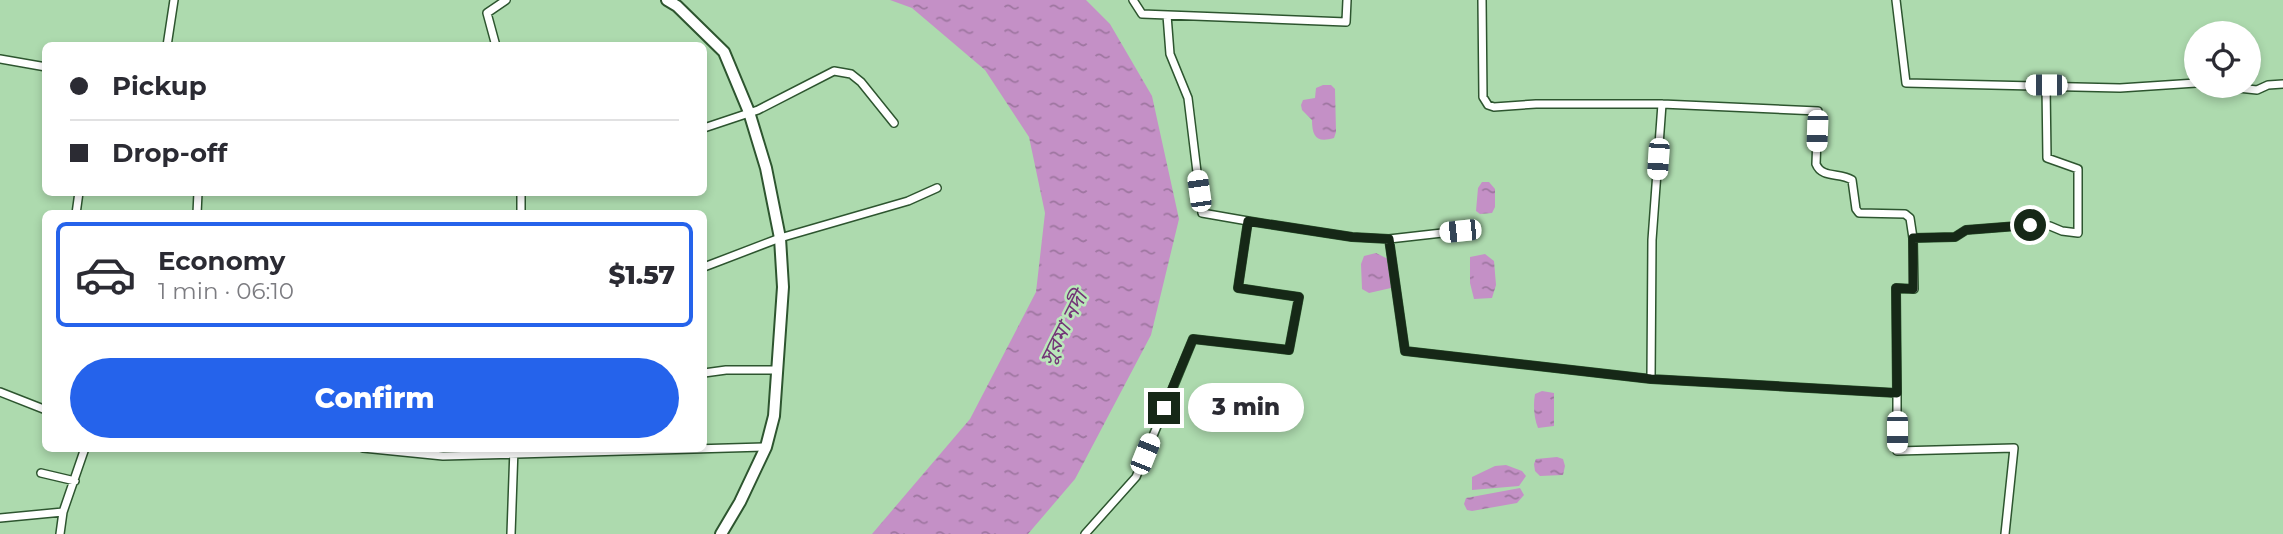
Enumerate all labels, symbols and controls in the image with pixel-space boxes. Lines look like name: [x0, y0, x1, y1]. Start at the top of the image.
map controls: [2184, 21, 2261, 98]
button: locate: [2184, 21, 2261, 98]
text: Pickup: [112, 70, 207, 102]
car: [2026, 75, 2068, 96]
car: [1806, 110, 1829, 152]
text: Drop-off: [112, 137, 227, 169]
car: [1647, 137, 1670, 181]
car: [1186, 169, 1213, 213]
route start: [2014, 209, 2046, 241]
car: [1439, 218, 1482, 244]
icon: car: [74, 243, 137, 306]
text: Economy: [158, 245, 285, 277]
text: $1.57: [609, 259, 675, 291]
text: 1 min · 06:10: [158, 277, 294, 305]
water label: সুরমা নদী: [1034, 283, 1094, 369]
button: Confirm: [70, 358, 679, 438]
callout: 3 min: [1188, 384, 1304, 432]
route end: [1148, 392, 1180, 424]
text: 3 min: [1212, 393, 1280, 421]
car: [1887, 411, 1908, 453]
car: [1128, 431, 1163, 477]

